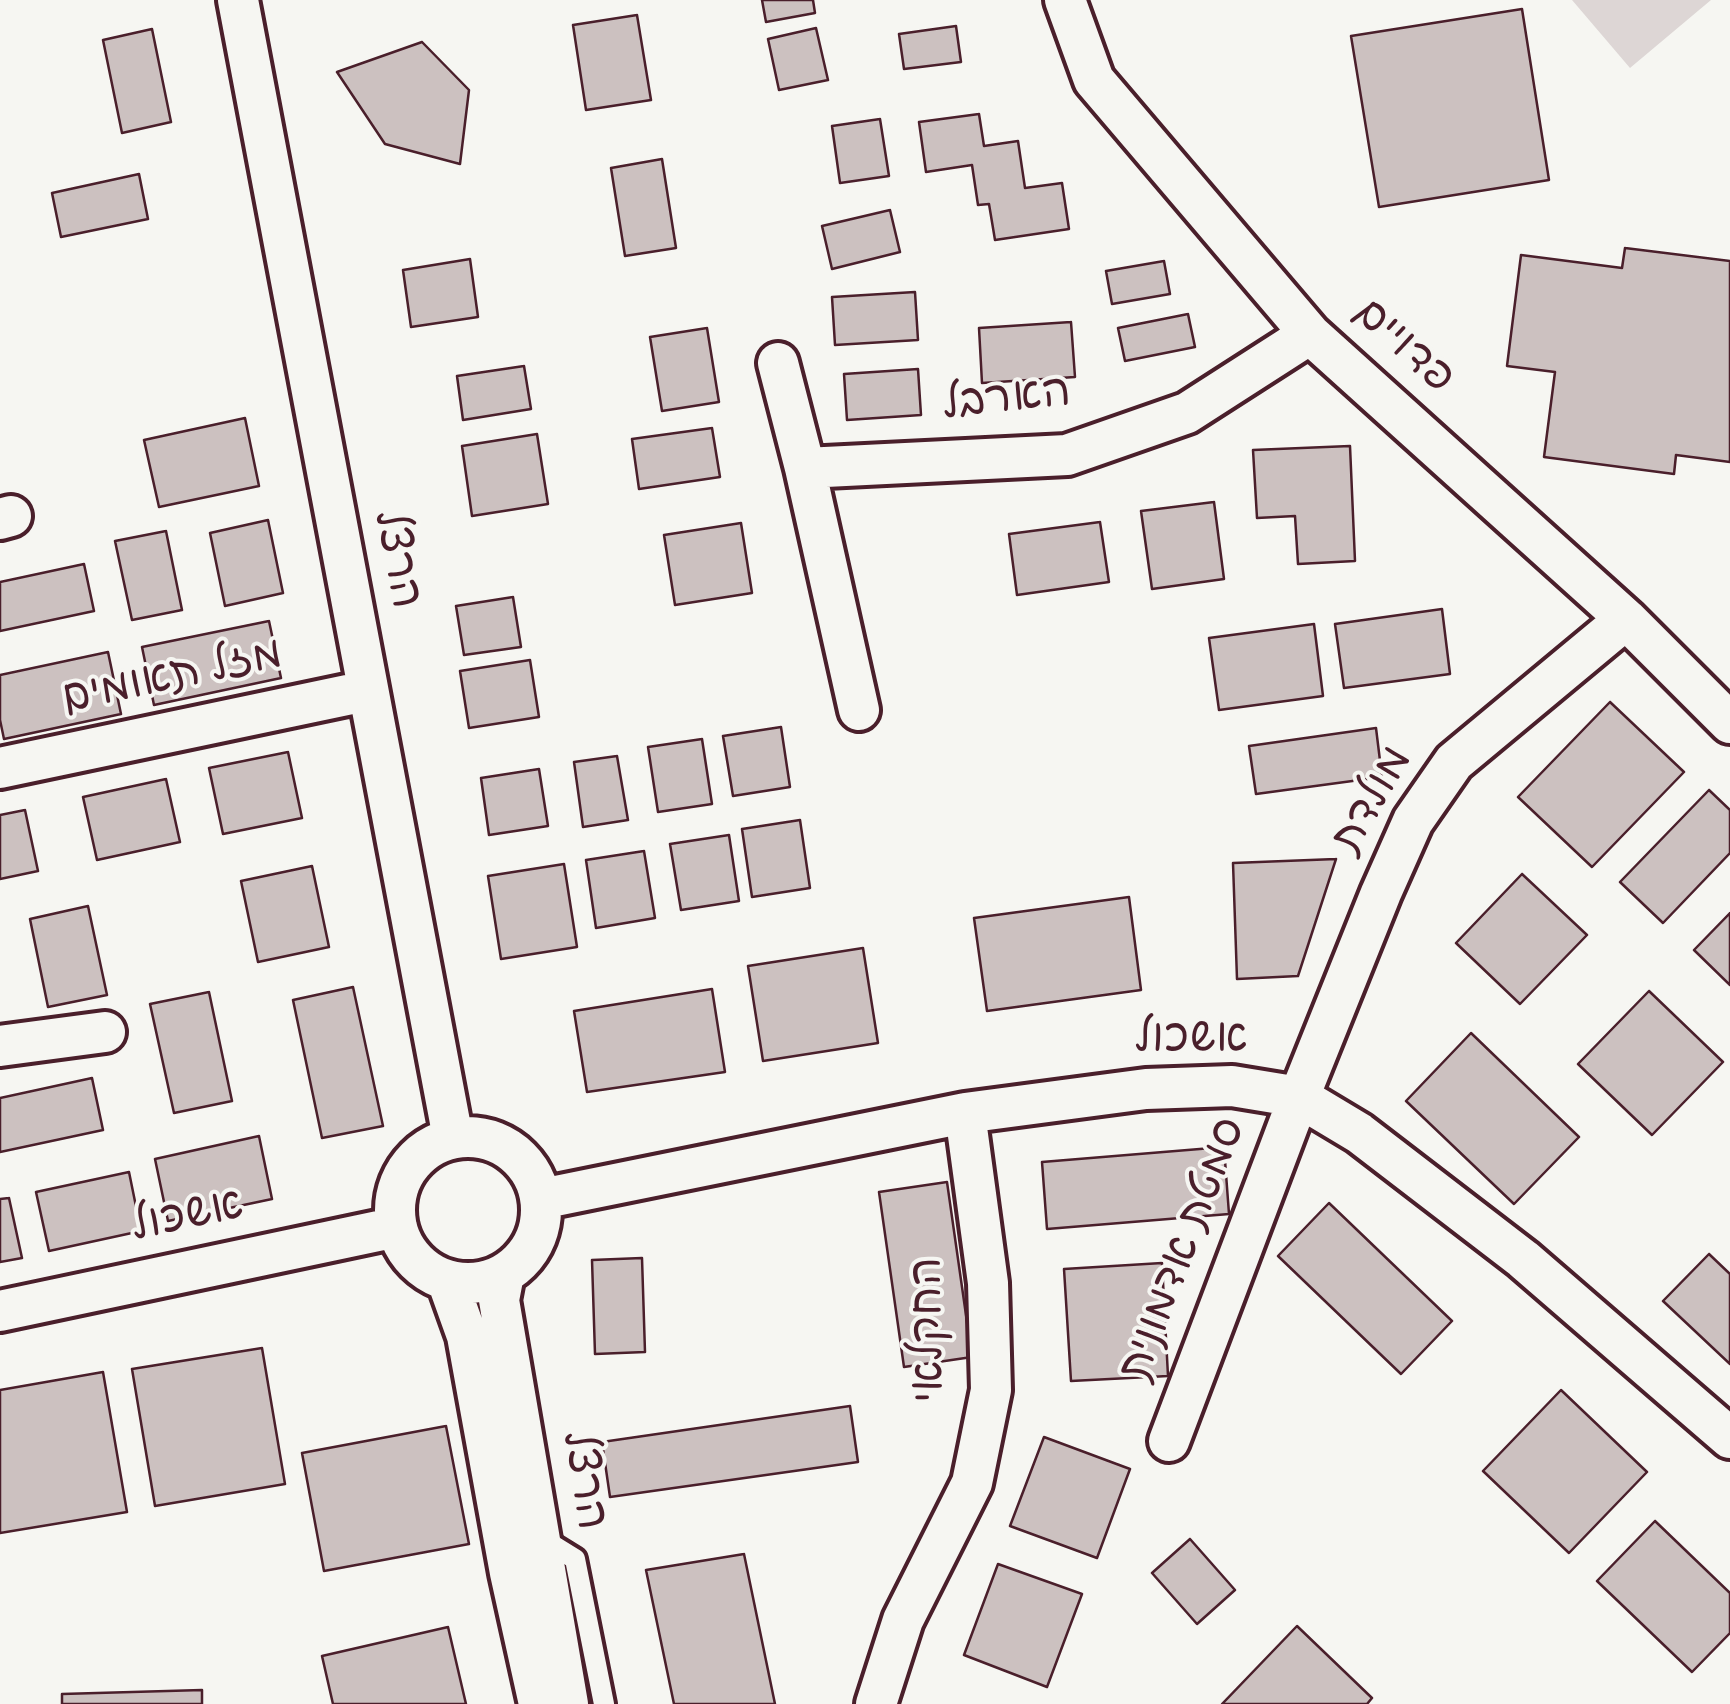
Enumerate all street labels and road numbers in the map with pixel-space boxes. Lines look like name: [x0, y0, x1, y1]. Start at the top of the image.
street label: פדויים: [1339, 289, 1463, 409]
street label: הארבל: [940, 369, 1074, 437]
street label: הרצל: [357, 506, 429, 614]
street label: מזל תאומים: [58, 631, 288, 731]
street label: מולדת: [1324, 739, 1428, 865]
street label: אשכול: [1134, 1016, 1248, 1070]
street label: סמטת אדמונית: [1112, 1112, 1262, 1390]
street label: אשכול: [127, 1182, 249, 1258]
street label: החקלאי: [905, 1257, 961, 1403]
street label: הרצל: [546, 1428, 614, 1534]

